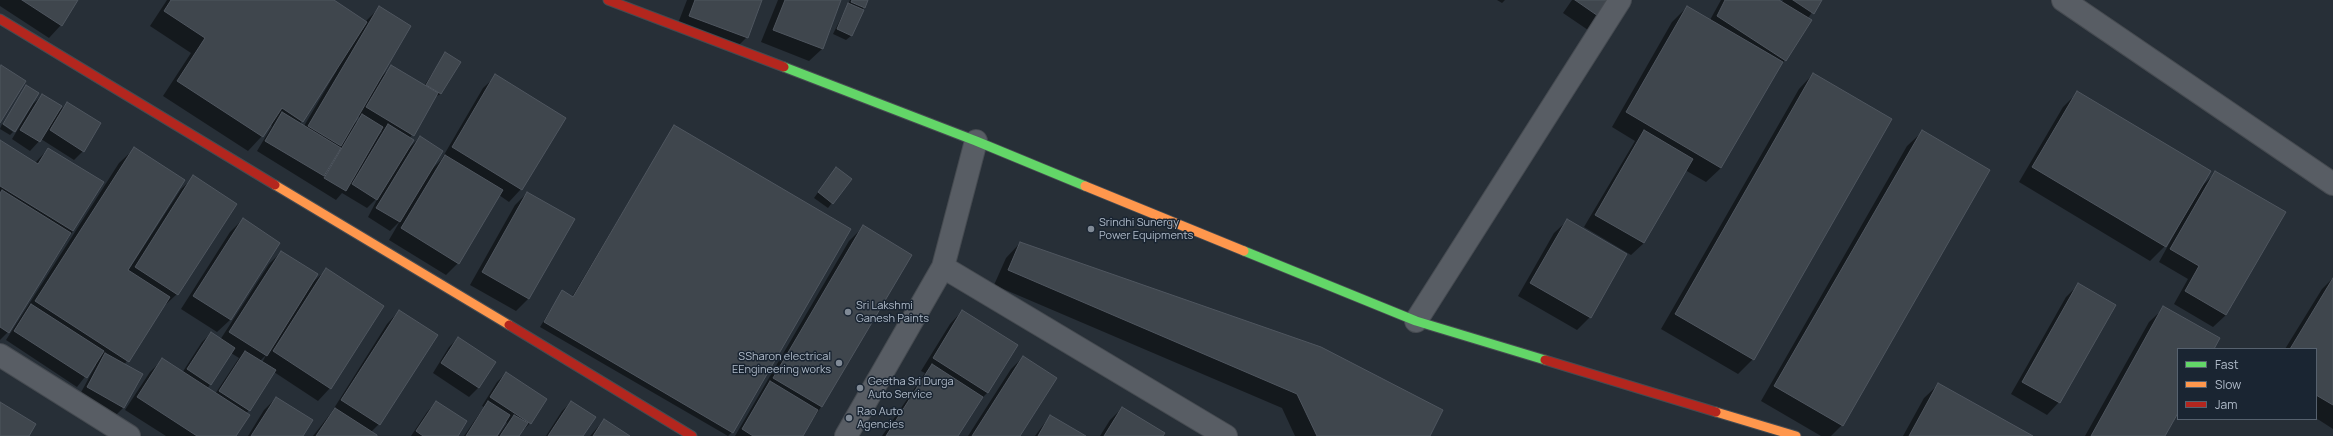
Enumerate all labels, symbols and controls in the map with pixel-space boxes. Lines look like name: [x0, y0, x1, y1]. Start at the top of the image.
place label: Srindhi Sunergy Power Equipments: [1099, 216, 1193, 242]
marker: Srindhi Sunergy Power Equipments: [1086, 224, 1096, 234]
place label: Sri Lakshmi Ganesh Paints: [856, 299, 929, 325]
marker: Sri Lakshmi Ganesh Paints: [843, 307, 853, 317]
legend: [2177, 348, 2317, 420]
place label: SSharon electrical EEngineering works: [732, 350, 831, 376]
text: Fast: [2215, 356, 2239, 373]
marker: SSharon electrical EEngineering works: [834, 358, 844, 368]
place label: Geetha Sri Durga Auto Service: [868, 375, 954, 401]
text: Slow: [2215, 376, 2241, 393]
marker: Geetha Sri Durga Auto Service: [855, 383, 865, 393]
text: Jam: [2215, 396, 2237, 413]
place label: Rao Auto Agencies: [857, 405, 904, 431]
marker: Rao Auto Agencies: [844, 413, 854, 423]

